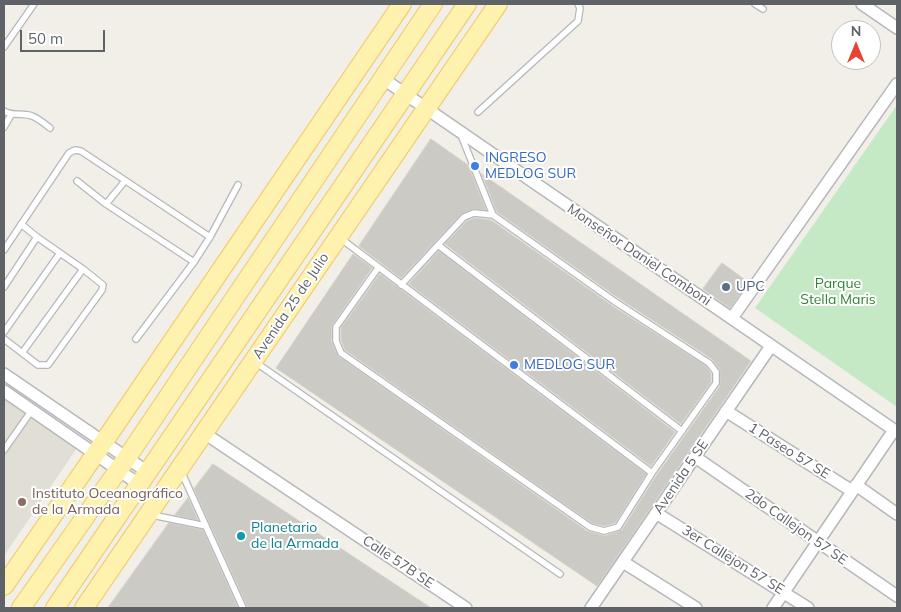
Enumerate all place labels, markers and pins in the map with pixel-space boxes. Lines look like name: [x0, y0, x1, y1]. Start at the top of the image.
place label: INGRESO MEDLOG SUR: [485, 150, 576, 182]
marker: INGRESO MEDLOG SUR: [469, 160, 481, 172]
place label: UPC: [736, 279, 765, 295]
marker: UPC: [720, 281, 732, 293]
place label: MEDLOG SUR: [524, 357, 615, 373]
marker: MEDLOG SUR: [508, 359, 520, 371]
place label: Instituto Oceanográfico de la Armada: [32, 486, 183, 518]
marker: Instituto Oceanográfico de la Armada: [16, 496, 28, 508]
place label: Planetario de la Armada: [251, 520, 339, 552]
marker: Planetario de la Armada: [235, 530, 247, 542]

